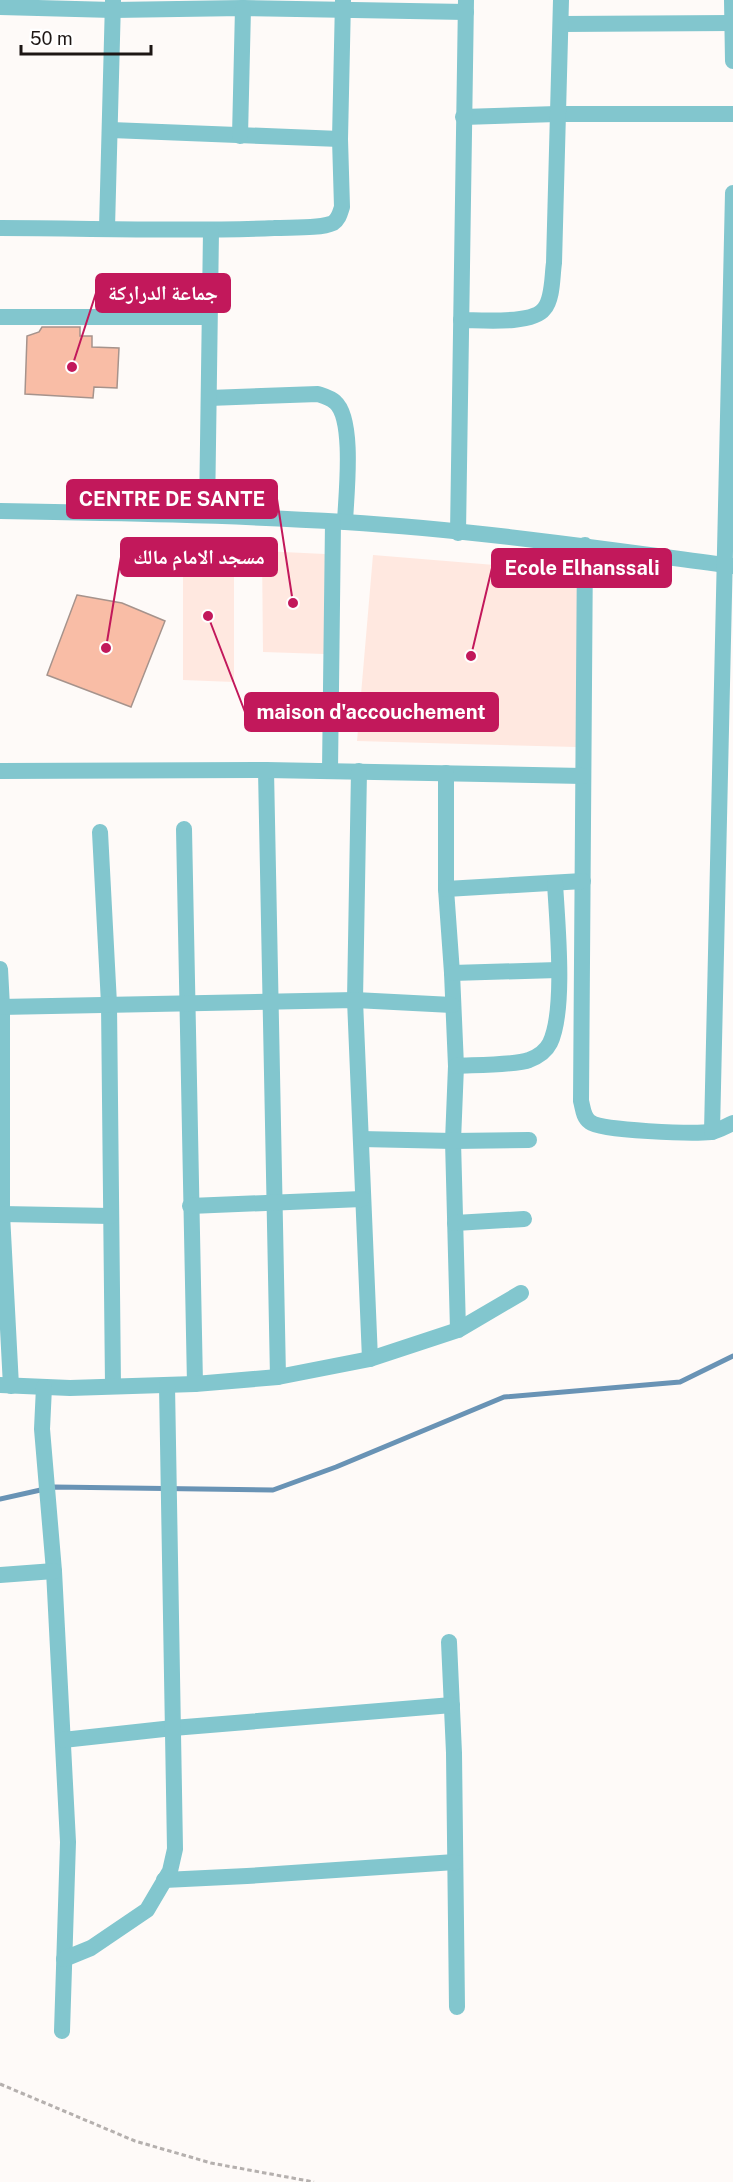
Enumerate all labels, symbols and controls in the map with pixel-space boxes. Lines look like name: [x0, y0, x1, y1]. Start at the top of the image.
scale bar: [21, 18, 152, 56]
text: 50 m: [30, 28, 73, 49]
callout: جماعة الدراركة: [96, 274, 230, 312]
text: جماعة الدراركة: [108, 281, 218, 305]
callout: CENTRE DE SANTE: [67, 480, 277, 518]
text: CENTRE DE SANTE: [79, 487, 265, 511]
callout: مسجد الامام مالك: [121, 538, 277, 576]
text: مسجد الامام مالك: [133, 545, 265, 571]
callout: Ecole Elhanssali: [492, 549, 671, 587]
text: Ecole Elhanssali: [504, 556, 660, 580]
callout: maison d'accouchement: [245, 693, 498, 731]
text: maison d'accouchement: [256, 700, 486, 724]

